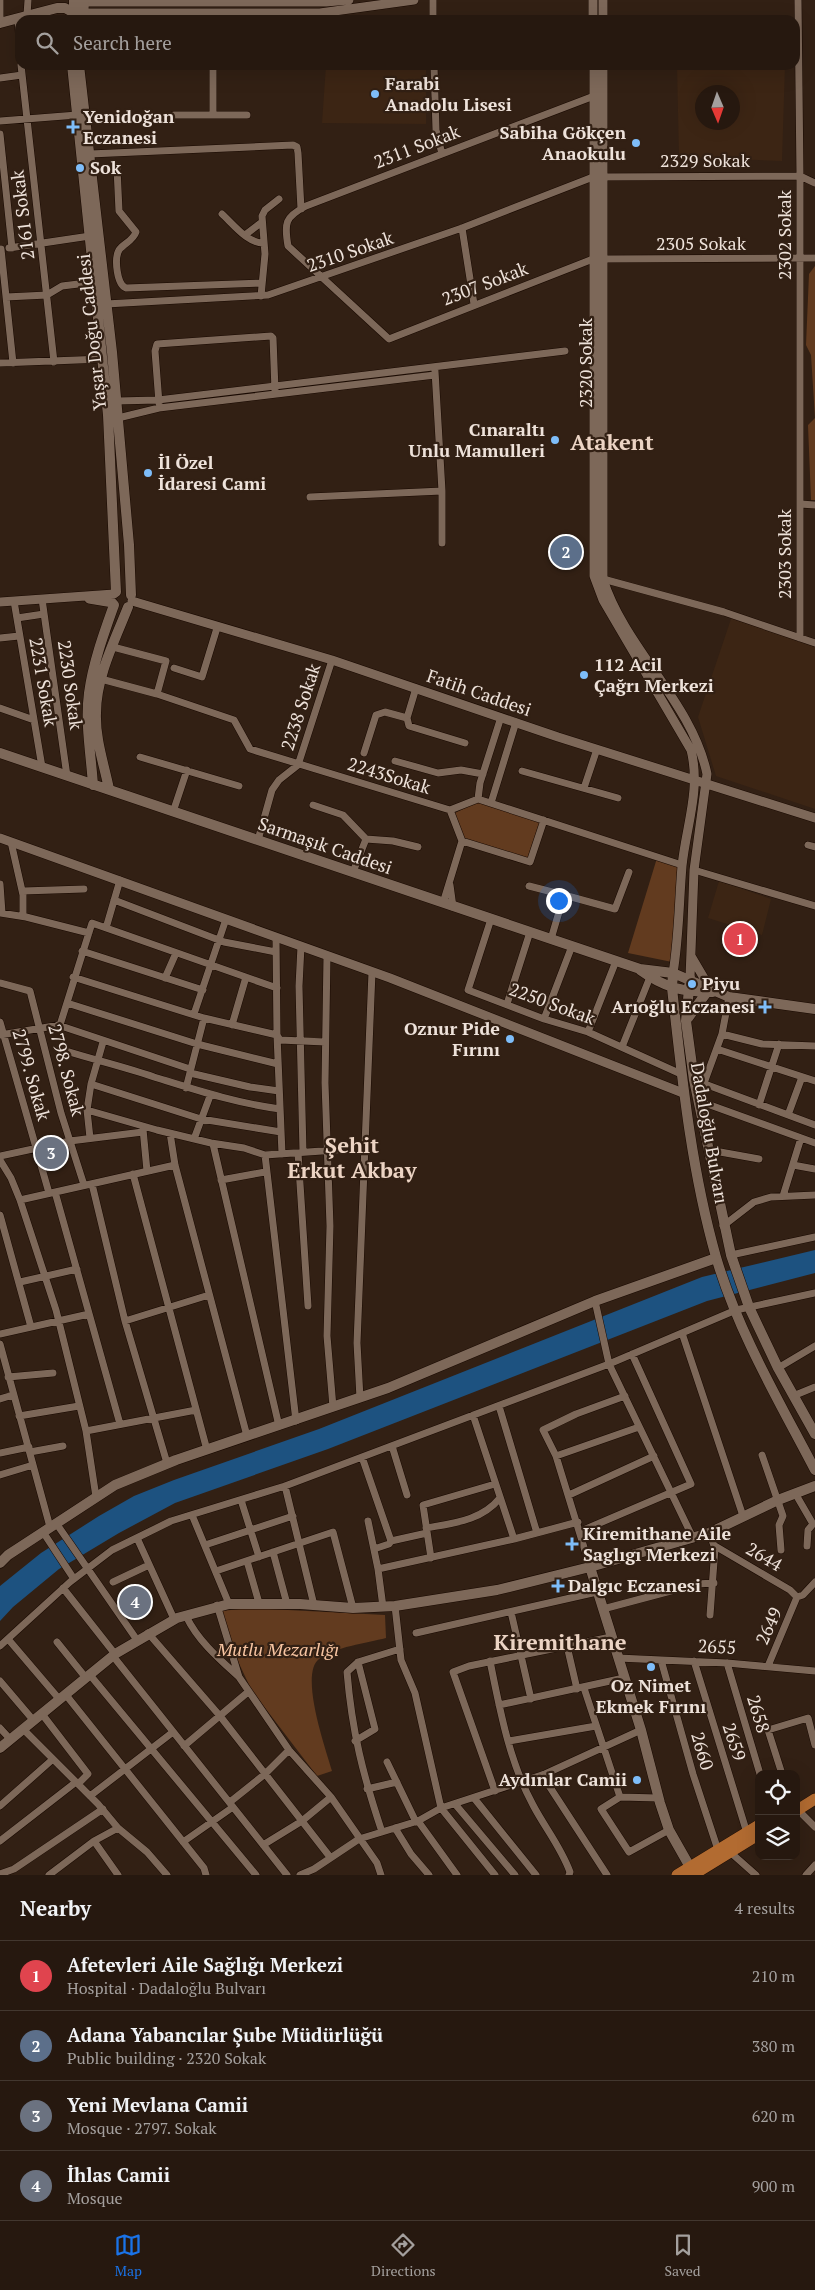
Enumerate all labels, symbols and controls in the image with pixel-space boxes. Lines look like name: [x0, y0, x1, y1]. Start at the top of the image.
search box: [15, 15, 800, 70]
icon: search: [33, 29, 61, 57]
text: Search here: [73, 30, 172, 55]
place label: Farabi Anadolu Lisesi: [385, 71, 512, 116]
north arrow: [695, 85, 740, 130]
marker: Farabi Anadolu Lisesi: [369, 88, 381, 100]
place label: Yenidoğan Eczanesi: [83, 104, 175, 149]
street label: 2311 Sokak: [370, 118, 464, 173]
place label: Sabiha Gökçen Anaokulu: [500, 120, 626, 165]
marker: Yenidoğan Eczanesi: [67, 121, 79, 133]
marker: Sabiha Gökçen Anaokulu: [630, 137, 642, 149]
street label: 2329 Sokak: [660, 148, 751, 172]
place label: Sok: [90, 155, 122, 179]
marker: Sok: [74, 162, 86, 174]
street label: 2161 Sokak: [5, 168, 39, 261]
street label: 2302 Sokak: [772, 189, 796, 280]
street label: 2310 Sokak: [303, 225, 397, 277]
street label: 2305 Sokak: [656, 231, 747, 255]
street label: Yaşar Doğu Caddesi: [71, 253, 111, 412]
street label: 2307 Sokak: [438, 255, 532, 310]
street label: 2320 Sokak: [573, 317, 597, 408]
place label: Cınaraltı Unlu Mamulleri: [409, 417, 545, 462]
district label: Atakent: [570, 427, 654, 456]
marker: Cınaraltı Unlu Mamulleri: [549, 434, 561, 446]
place label: İl Özel İdaresi Cami: [158, 450, 266, 495]
marker: İl Özel İdaresi Cami: [142, 467, 154, 479]
street label: 2303 Sokak: [772, 508, 796, 599]
pin: 2: [550, 533, 582, 571]
street label: 2231 Sokak: [24, 635, 64, 729]
street label: 2230 Sokak: [53, 639, 89, 732]
place label: 112 Acil Çağrı Merkezi: [594, 652, 714, 697]
street label: 2238 Sokak: [275, 660, 326, 753]
street label: Fatih Caddesi: [424, 663, 535, 721]
marker: 112 Acil Çağrı Merkezi: [578, 669, 590, 681]
street label: 2243Sokak: [345, 751, 434, 799]
street label: Sarmaşık Caddesi: [255, 811, 396, 879]
your location: [546, 888, 572, 914]
pin: 1: [724, 920, 756, 958]
place label: Piyu: [702, 971, 740, 995]
street label: 2250 Sokak: [506, 976, 599, 1030]
marker: Piyu: [686, 978, 698, 990]
place label: Arıoğlu Eczanesi: [611, 994, 755, 1018]
marker: Arıoğlu Eczanesi: [759, 1001, 771, 1013]
place label: Oznur Pide Fırını: [404, 1016, 500, 1061]
street label: 2798. Sokak: [43, 1021, 91, 1119]
street label: 2799. Sokak: [7, 1026, 57, 1124]
marker: Oznur Pide Fırını: [504, 1033, 516, 1045]
street label: Dadaloğlu Bulvarı: [686, 1060, 734, 1205]
district label: Şehit Erkut Akbay: [287, 1130, 417, 1184]
pin: 3: [35, 1134, 67, 1172]
place label: Kiremithane Aile Saglıgı Merkezi: [583, 1521, 732, 1566]
street label: 2644: [742, 1536, 787, 1576]
marker: Kiremithane Aile Saglıgı Merkezi: [565, 1537, 579, 1551]
place label: Dalgıc Eczanesi: [568, 1573, 701, 1597]
marker: Dalgıc Eczanesi: [552, 1580, 564, 1592]
pin: 4: [119, 1583, 151, 1621]
street label: 2649: [749, 1603, 787, 1648]
district label: Kiremithane: [494, 1627, 627, 1656]
street label: 2655: [697, 1633, 737, 1659]
park label: Mutlu Mezarlığı: [216, 1637, 339, 1661]
marker: Oz Nimet Ekmek Fırını: [645, 1661, 657, 1673]
place label: Oz Nimet Ekmek Fırını: [596, 1673, 706, 1718]
street label: 2658: [742, 1692, 776, 1736]
street label: 2659: [718, 1720, 752, 1764]
street label: 2660: [686, 1729, 720, 1772]
place label: Aydınlar Camii: [498, 1767, 627, 1791]
map controls: [755, 1770, 800, 1860]
button: locate: [755, 1770, 800, 1815]
marker: Aydınlar Camii: [631, 1774, 643, 1786]
button: layers: [755, 1815, 800, 1860]
text: Nearby: [20, 1894, 91, 1922]
text: 4 results: [735, 1897, 795, 1919]
text: Afetevleri Aile Sağlığı Merkezi: [67, 1952, 343, 1977]
text: 1: [31, 1965, 41, 1987]
text: 210 m: [752, 1965, 795, 1987]
text: Hospital · Dadaloğlu Bulvarı: [67, 1977, 266, 1999]
text: Adana Yabancılar Şube Müdürlüğü: [67, 2022, 383, 2047]
text: 2: [31, 2035, 41, 2057]
text: 380 m: [752, 2035, 795, 2057]
text: Public building · 2320 Sokak: [67, 2047, 266, 2069]
text: Yeni Mevlana Camii: [67, 2092, 248, 2117]
text: 3: [31, 2105, 41, 2127]
text: 620 m: [752, 2105, 795, 2127]
text: Mosque · 2797. Sokak: [67, 2117, 217, 2139]
text: İhlas Camii: [67, 2162, 170, 2187]
text: 4: [31, 2175, 41, 2197]
text: 900 m: [752, 2175, 795, 2197]
text: Mosque: [67, 2187, 123, 2209]
tab: Map: [114, 2231, 142, 2280]
tab: Directions: [371, 2231, 436, 2280]
tab: Saved: [664, 2231, 701, 2280]

